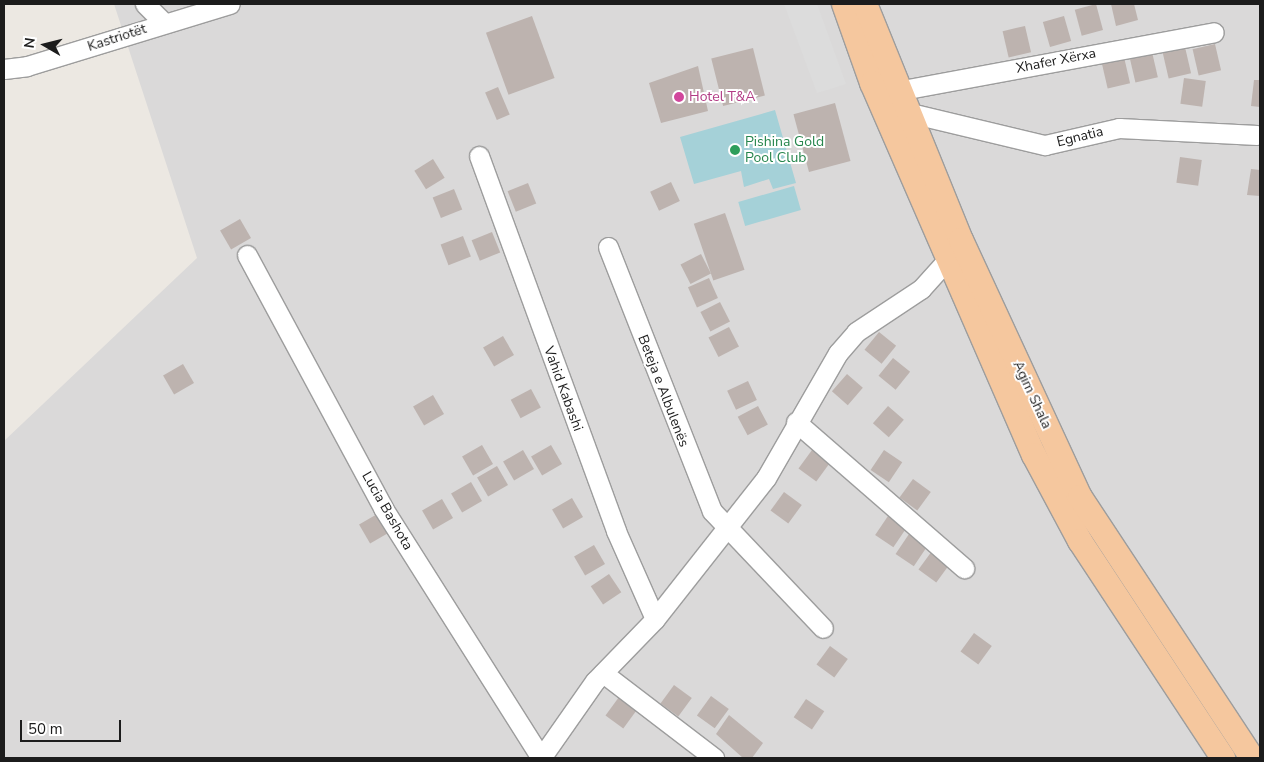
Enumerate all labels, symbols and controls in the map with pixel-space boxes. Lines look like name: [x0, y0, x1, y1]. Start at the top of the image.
north arrow: [20, 20, 70, 70]
street label: Kastriotët: [85, 21, 149, 55]
text: N: [20, 36, 40, 49]
street label: Xhafer Xërxa: [1015, 45, 1097, 77]
place label: Hotel T&A: [689, 89, 755, 105]
marker: Hotel T&A: [673, 91, 685, 103]
street label: Egnatia: [1055, 123, 1105, 151]
place label: Pishina Gold Pool Club: [745, 134, 824, 166]
marker: Pishina Gold Pool Club: [729, 144, 741, 156]
street label: Beteja e Albulenës: [634, 333, 692, 449]
street label: Vahid Kabashi: [540, 344, 586, 434]
street label: Agim Shala: [1009, 358, 1055, 432]
street label: Lucia Bashota: [358, 469, 416, 553]
scale bar: [22, 710, 124, 742]
text: 50 m: [28, 719, 63, 739]

